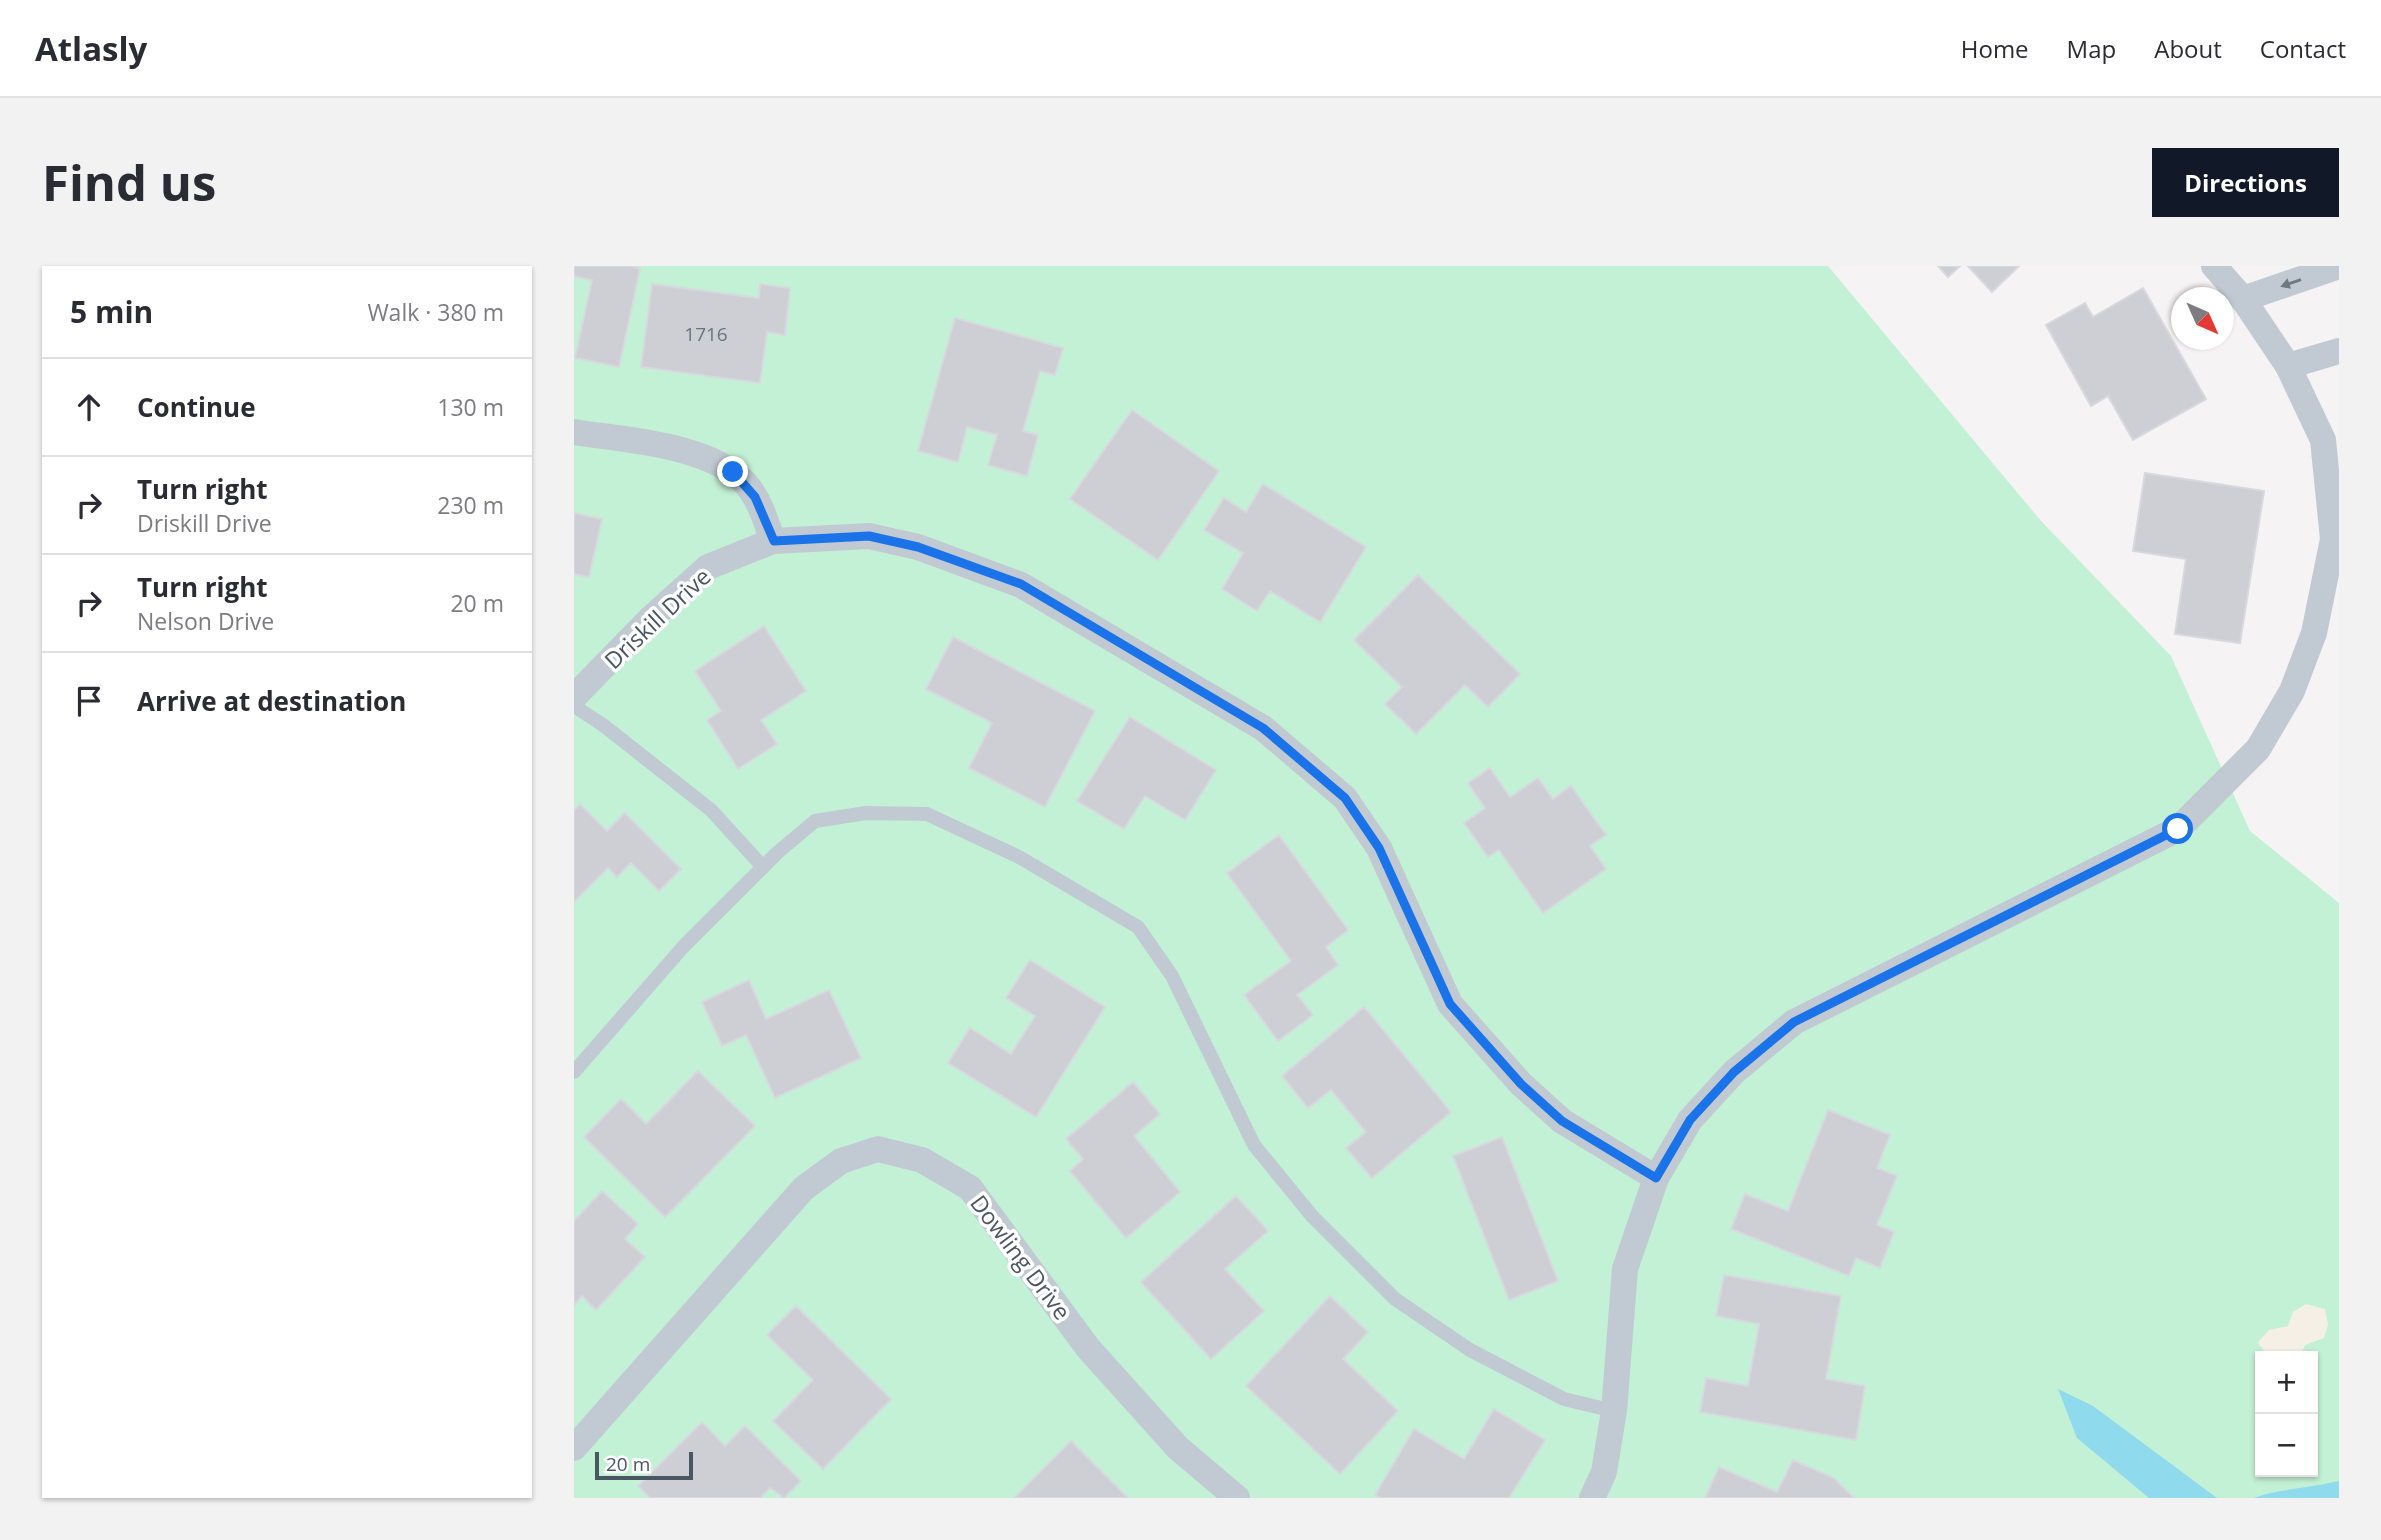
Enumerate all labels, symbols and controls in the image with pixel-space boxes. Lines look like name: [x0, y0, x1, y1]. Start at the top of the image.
text: Atlasly: [35, 26, 147, 71]
text: Home: [1961, 32, 2029, 65]
text: Map: [2067, 32, 2116, 65]
text: About: [2154, 32, 2222, 65]
text: Contact: [2260, 32, 2346, 65]
button: Directions: [2152, 148, 2339, 217]
text: Find us: [42, 149, 216, 215]
one-way arrow: [2280, 278, 2301, 288]
north arrow: [2171, 287, 2234, 350]
text: 5 min: [70, 291, 153, 332]
text: Walk · 380 m: [367, 296, 504, 328]
house number: 1716: [684, 321, 728, 347]
icon: ahead: [70, 388, 108, 426]
text: Continue: [137, 389, 256, 425]
text: 130 m: [437, 391, 504, 423]
route end: [717, 456, 748, 487]
text: Turn right: [137, 471, 268, 507]
icon: right: [70, 486, 108, 524]
text: 230 m: [437, 489, 504, 521]
text: Driskill Drive: [137, 507, 272, 539]
street label: Driskill Drive: [597, 560, 717, 676]
text: Turn right: [137, 569, 268, 605]
icon: right: [70, 584, 108, 622]
text: 20 m: [450, 587, 504, 619]
text: Nelson Drive: [137, 605, 274, 637]
icon: arrive: [70, 682, 108, 720]
text: Arrive at destination: [137, 683, 406, 719]
route start: [2162, 813, 2193, 844]
street label: Dowling Drive: [963, 1188, 1079, 1326]
map controls: [2255, 1351, 2318, 1477]
button: +: [2255, 1351, 2318, 1414]
button: −: [2255, 1414, 2318, 1477]
scale bar: [595, 1449, 693, 1481]
text: 20 m: [606, 1451, 650, 1477]

